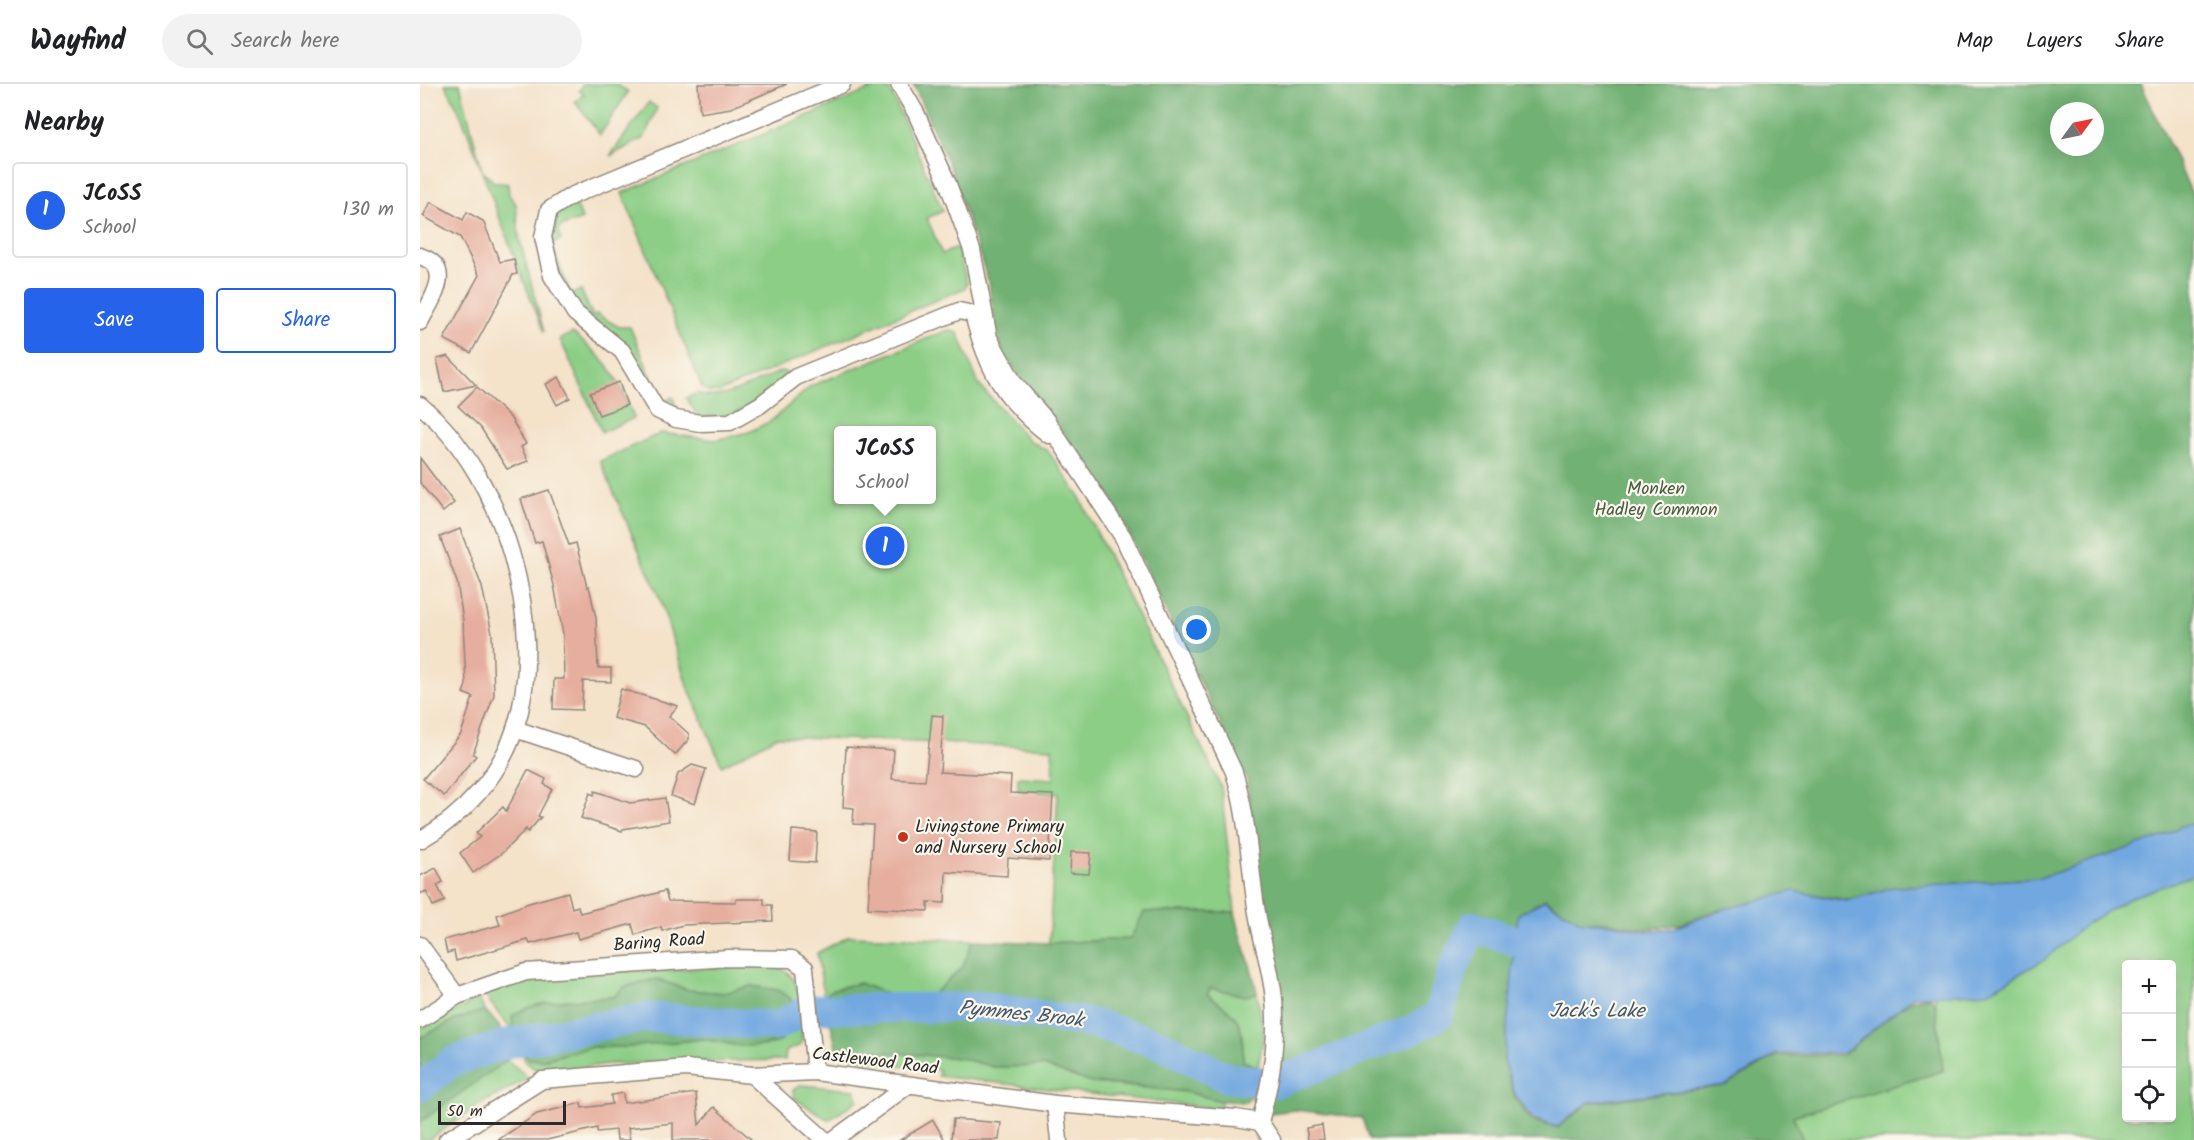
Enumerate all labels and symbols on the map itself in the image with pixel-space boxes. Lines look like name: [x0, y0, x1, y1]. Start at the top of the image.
north arrow: [2050, 102, 2104, 156]
park label: Monken Hadley Common: [1595, 475, 1718, 525]
pin: 1: [866, 524, 904, 568]
your location: [1182, 615, 1211, 644]
place label: Livingstone Primary and Nursery School: [915, 813, 1065, 863]
marker: Livingstone Primary and Nursery School: [896, 830, 910, 844]
street label: Baring Road: [612, 925, 707, 961]
water label: Pymmes Brook: [957, 993, 1087, 1038]
water label: Jack's Lake: [1549, 996, 1647, 1028]
street label: Castlewood Road: [810, 1040, 941, 1084]
scale bar: [438, 1098, 566, 1126]

